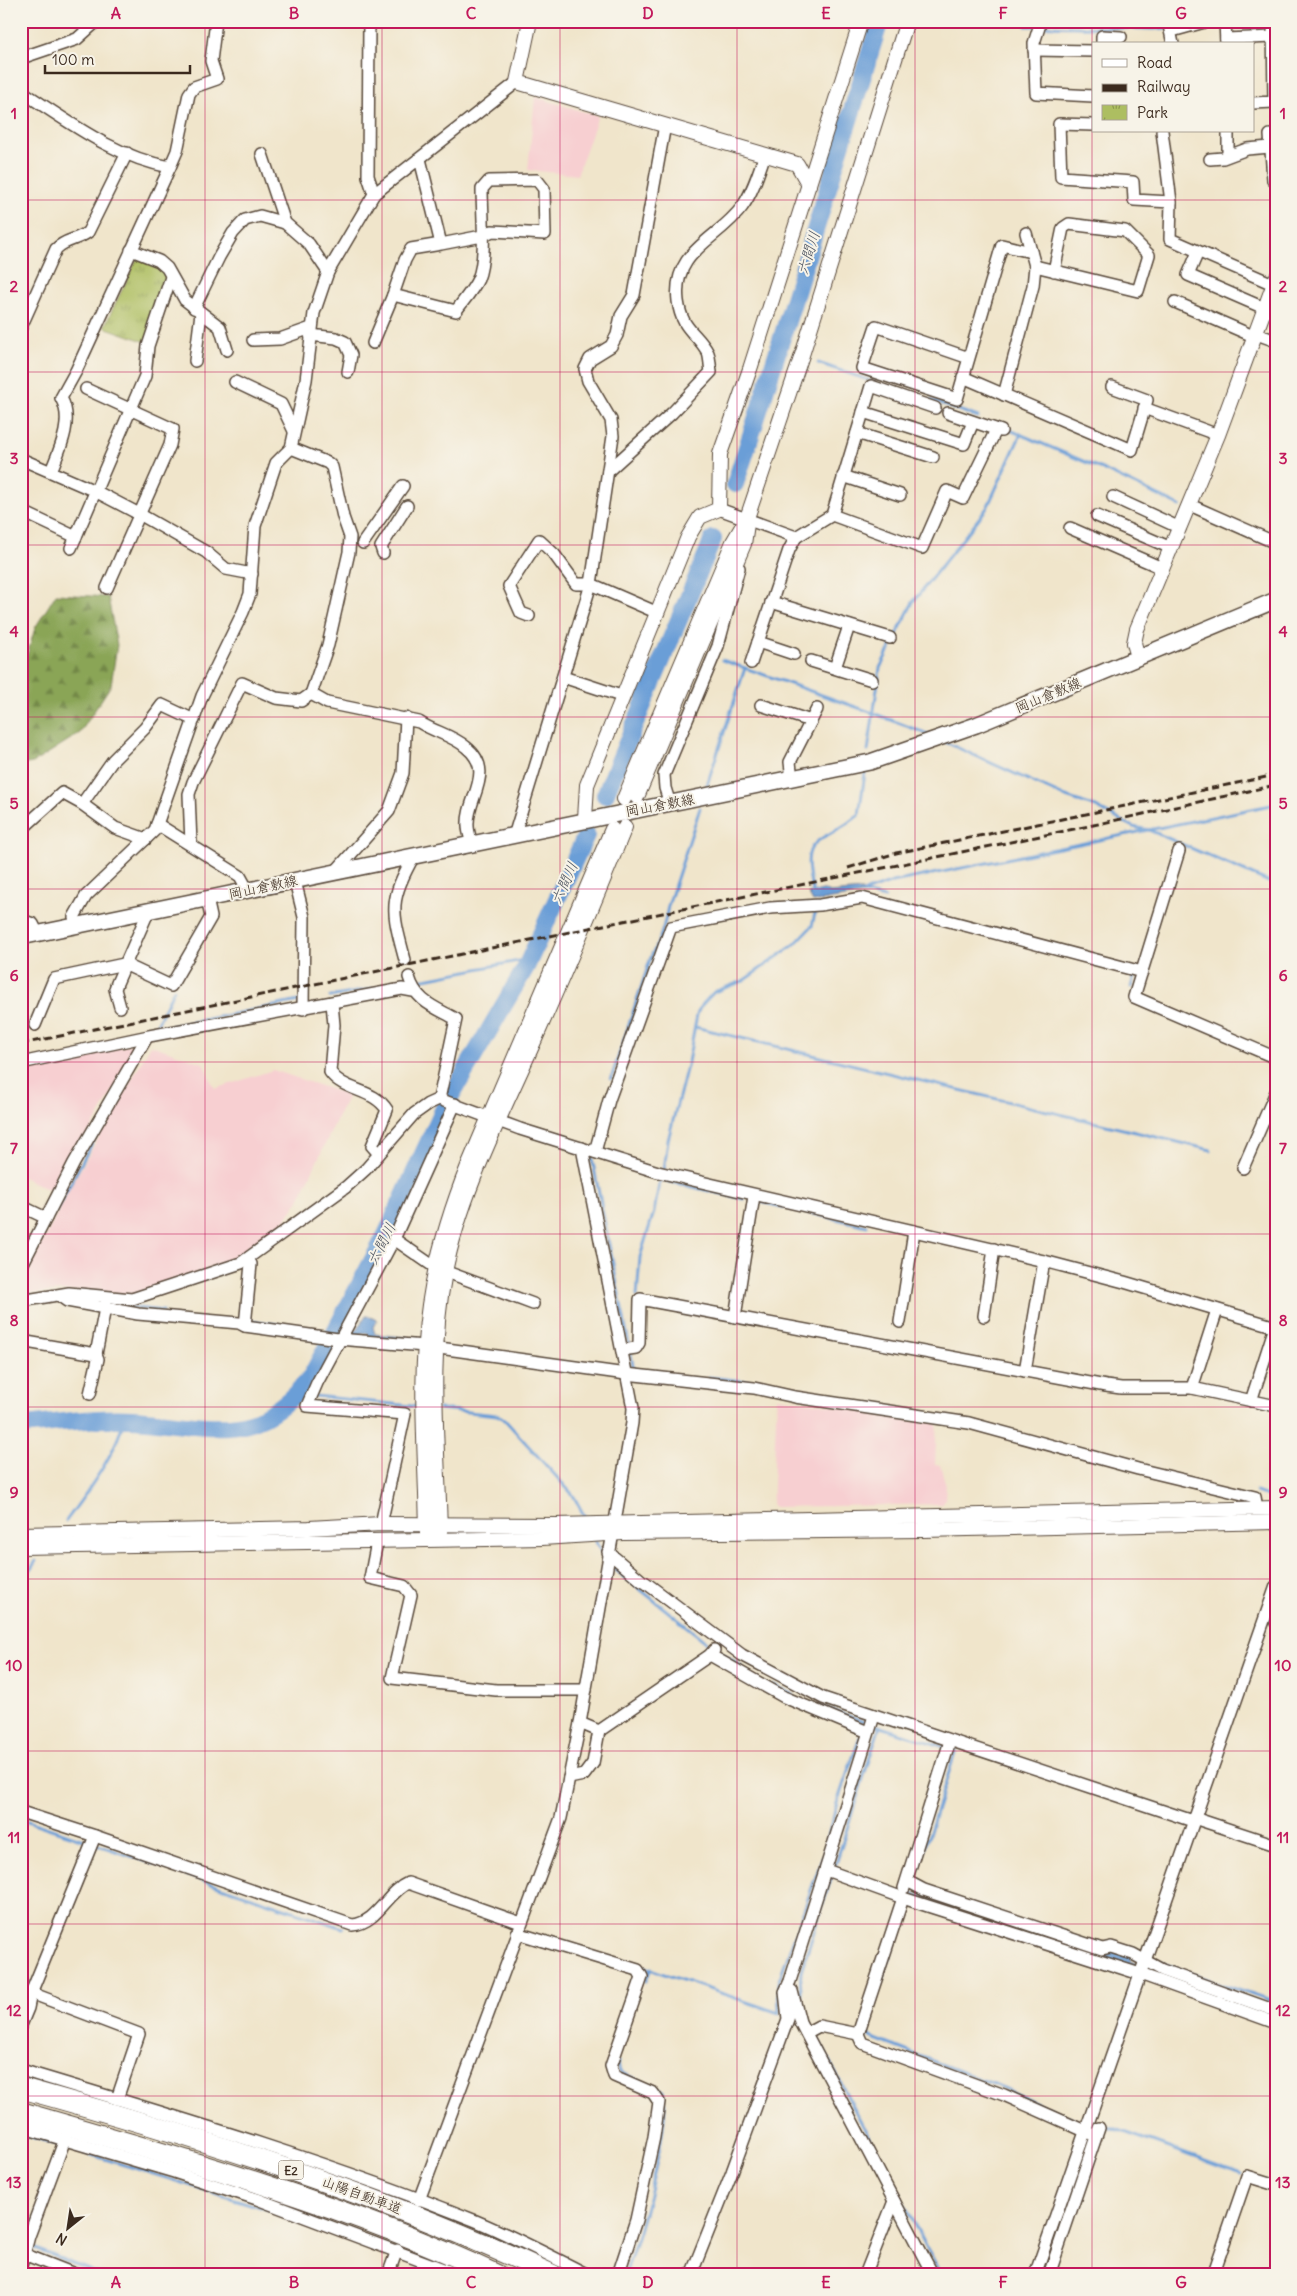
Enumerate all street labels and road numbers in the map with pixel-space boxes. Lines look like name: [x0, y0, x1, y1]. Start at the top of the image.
street label: 岡山倉敷線: [1012, 673, 1084, 717]
street label: 岡山倉敷線: [624, 789, 696, 821]
street label: 岡山倉敷線: [227, 871, 299, 903]
road number: E2: [278, 2160, 304, 2180]
street label: 山陽自動車道: [319, 2172, 405, 2218]

